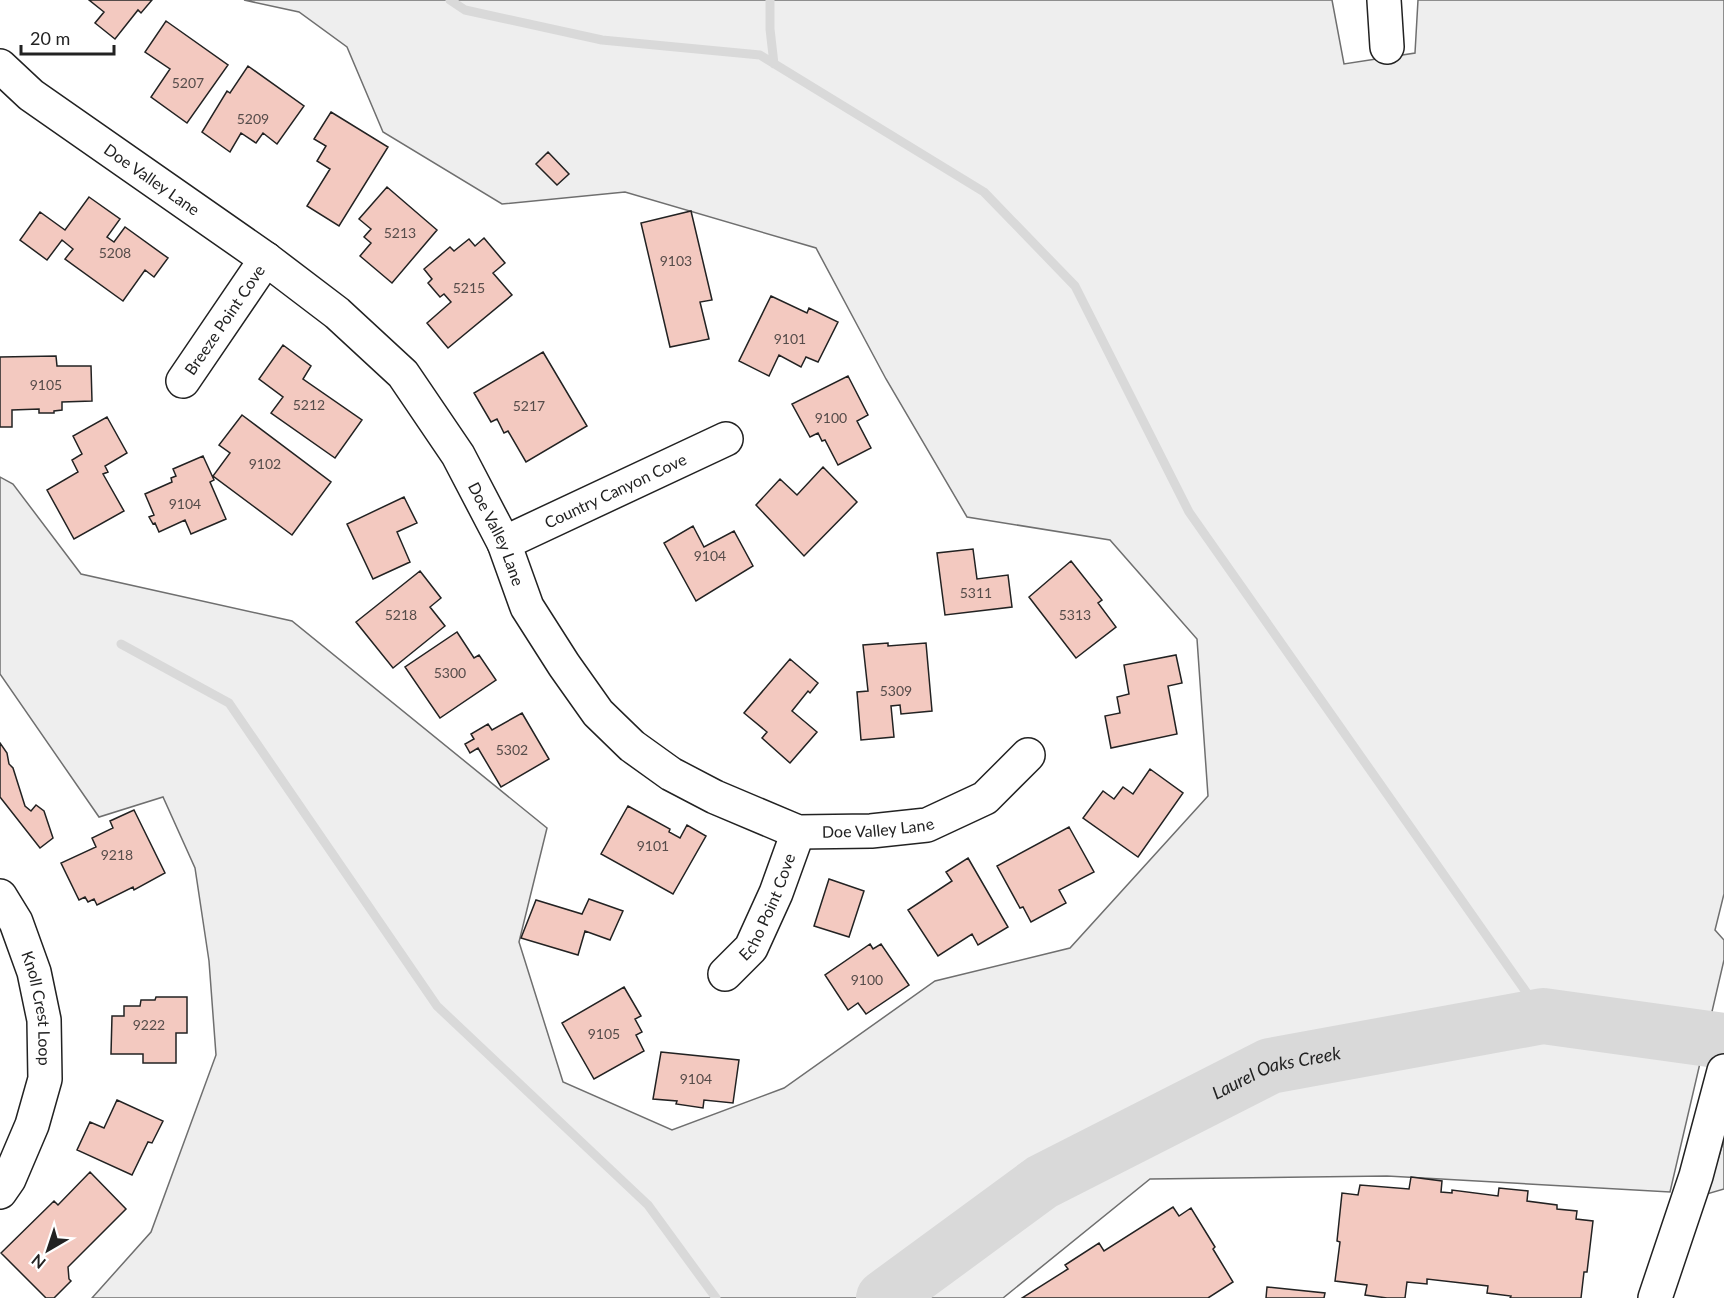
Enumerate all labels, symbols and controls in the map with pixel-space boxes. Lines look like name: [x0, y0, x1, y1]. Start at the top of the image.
scale bar: [21, 18, 114, 56]
text: 20 m: [30, 27, 70, 49]
house number: 5207: [172, 74, 204, 91]
house number: 5209: [237, 110, 269, 127]
street label: Doe Valley Lane: [101, 139, 204, 219]
house number: 5213: [384, 224, 416, 241]
house number: 5208: [99, 244, 131, 261]
house number: 9103: [660, 252, 692, 269]
street label: Breeze Point Cove: [180, 261, 268, 378]
house number: 5215: [453, 279, 485, 296]
house number: 9101: [774, 330, 806, 347]
house number: 9105: [30, 376, 62, 393]
house number: 5212: [293, 396, 325, 413]
house number: 5217: [513, 397, 545, 414]
house number: 9100: [815, 409, 847, 426]
street label: Country Canyon Cove: [541, 449, 689, 532]
house number: 9102: [249, 455, 281, 472]
street label: Doe Valley Lane: [465, 479, 529, 588]
house number: 9104: [169, 495, 201, 512]
house number: 9104: [694, 547, 726, 564]
house number: 5311: [960, 584, 992, 601]
house number: 5218: [385, 606, 417, 623]
house number: 5313: [1059, 606, 1091, 623]
house number: 5300: [434, 664, 466, 681]
house number: 5309: [880, 682, 912, 699]
house number: 5302: [496, 741, 528, 758]
street label: Doe Valley Lane: [822, 813, 937, 841]
house number: 9101: [637, 837, 669, 854]
house number: 9218: [101, 846, 133, 863]
street label: Echo Point Cove: [734, 851, 799, 964]
street label: Knoll Crest Loop: [18, 948, 55, 1066]
house number: 9100: [851, 971, 883, 988]
house number: 9222: [133, 1016, 165, 1033]
house number: 9105: [588, 1025, 620, 1042]
water label: Laurel Oaks Creek: [1208, 1041, 1343, 1104]
house number: 9104: [680, 1070, 712, 1087]
north arrow: [18, 1220, 78, 1280]
text: N: [27, 1251, 49, 1273]

